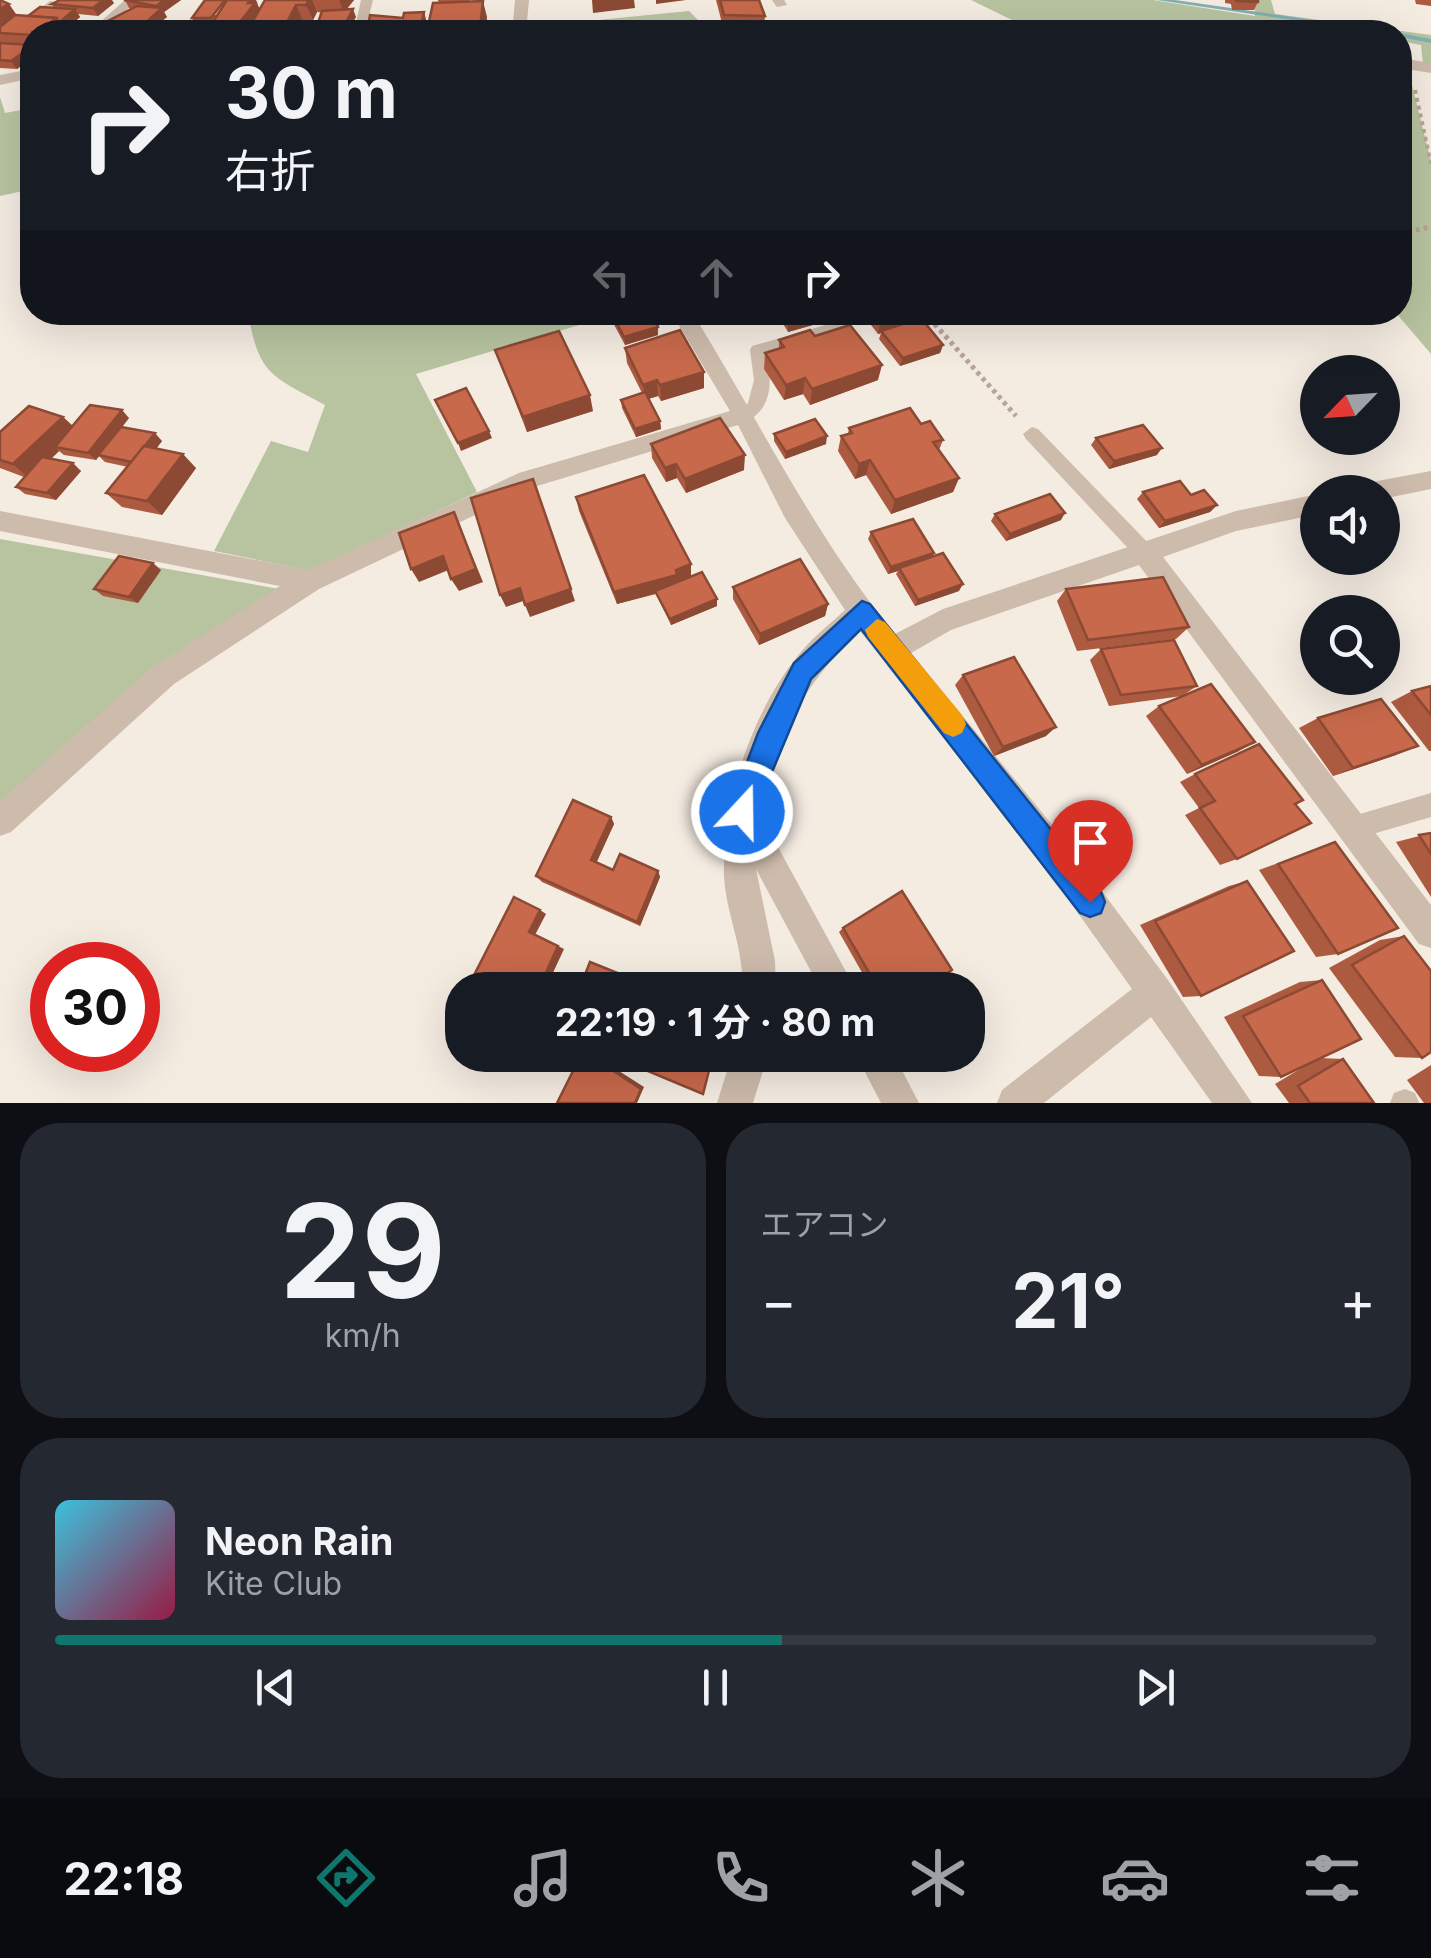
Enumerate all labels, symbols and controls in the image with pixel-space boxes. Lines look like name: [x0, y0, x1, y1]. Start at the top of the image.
text: 30 m: [225, 50, 398, 135]
icon: right: [60, 60, 190, 190]
text: 右折: [225, 143, 315, 198]
icon: left: [584, 250, 639, 305]
icon: ahead: [689, 250, 744, 305]
icon: right: [794, 250, 849, 305]
north arrow: [1300, 355, 1400, 455]
map controls: [1300, 355, 1400, 695]
button: sound: [1300, 475, 1400, 575]
button: search: [1300, 595, 1400, 695]
position arrow: [690, 760, 794, 864]
pin: [1048, 800, 1133, 903]
icon: arrive: [1063, 815, 1118, 870]
speed limit sign: 30: [30, 942, 160, 1072]
text: 22:19 · 1 分 · 80 m: [555, 999, 875, 1045]
text: 29: [280, 1172, 446, 1329]
text: エアコン: [761, 1205, 889, 1244]
text: 21°: [1011, 1255, 1125, 1346]
text: −: [761, 1268, 797, 1334]
text: +: [1340, 1268, 1376, 1334]
text: km/h: [325, 1316, 401, 1355]
text: Neon Rain: [205, 1518, 393, 1564]
text: Kite Club: [205, 1564, 342, 1603]
icon: previous: [248, 1660, 303, 1715]
icon: pause: [688, 1660, 743, 1715]
icon: next: [1128, 1660, 1183, 1715]
icon: directions: [311, 1843, 381, 1913]
icon: music: [508, 1843, 578, 1913]
icon: phone: [706, 1843, 776, 1913]
icon: climate: [903, 1843, 973, 1913]
icon: car: [1100, 1843, 1170, 1913]
icon: filters: [1297, 1843, 1367, 1913]
text: 22:18: [64, 1851, 184, 1906]

